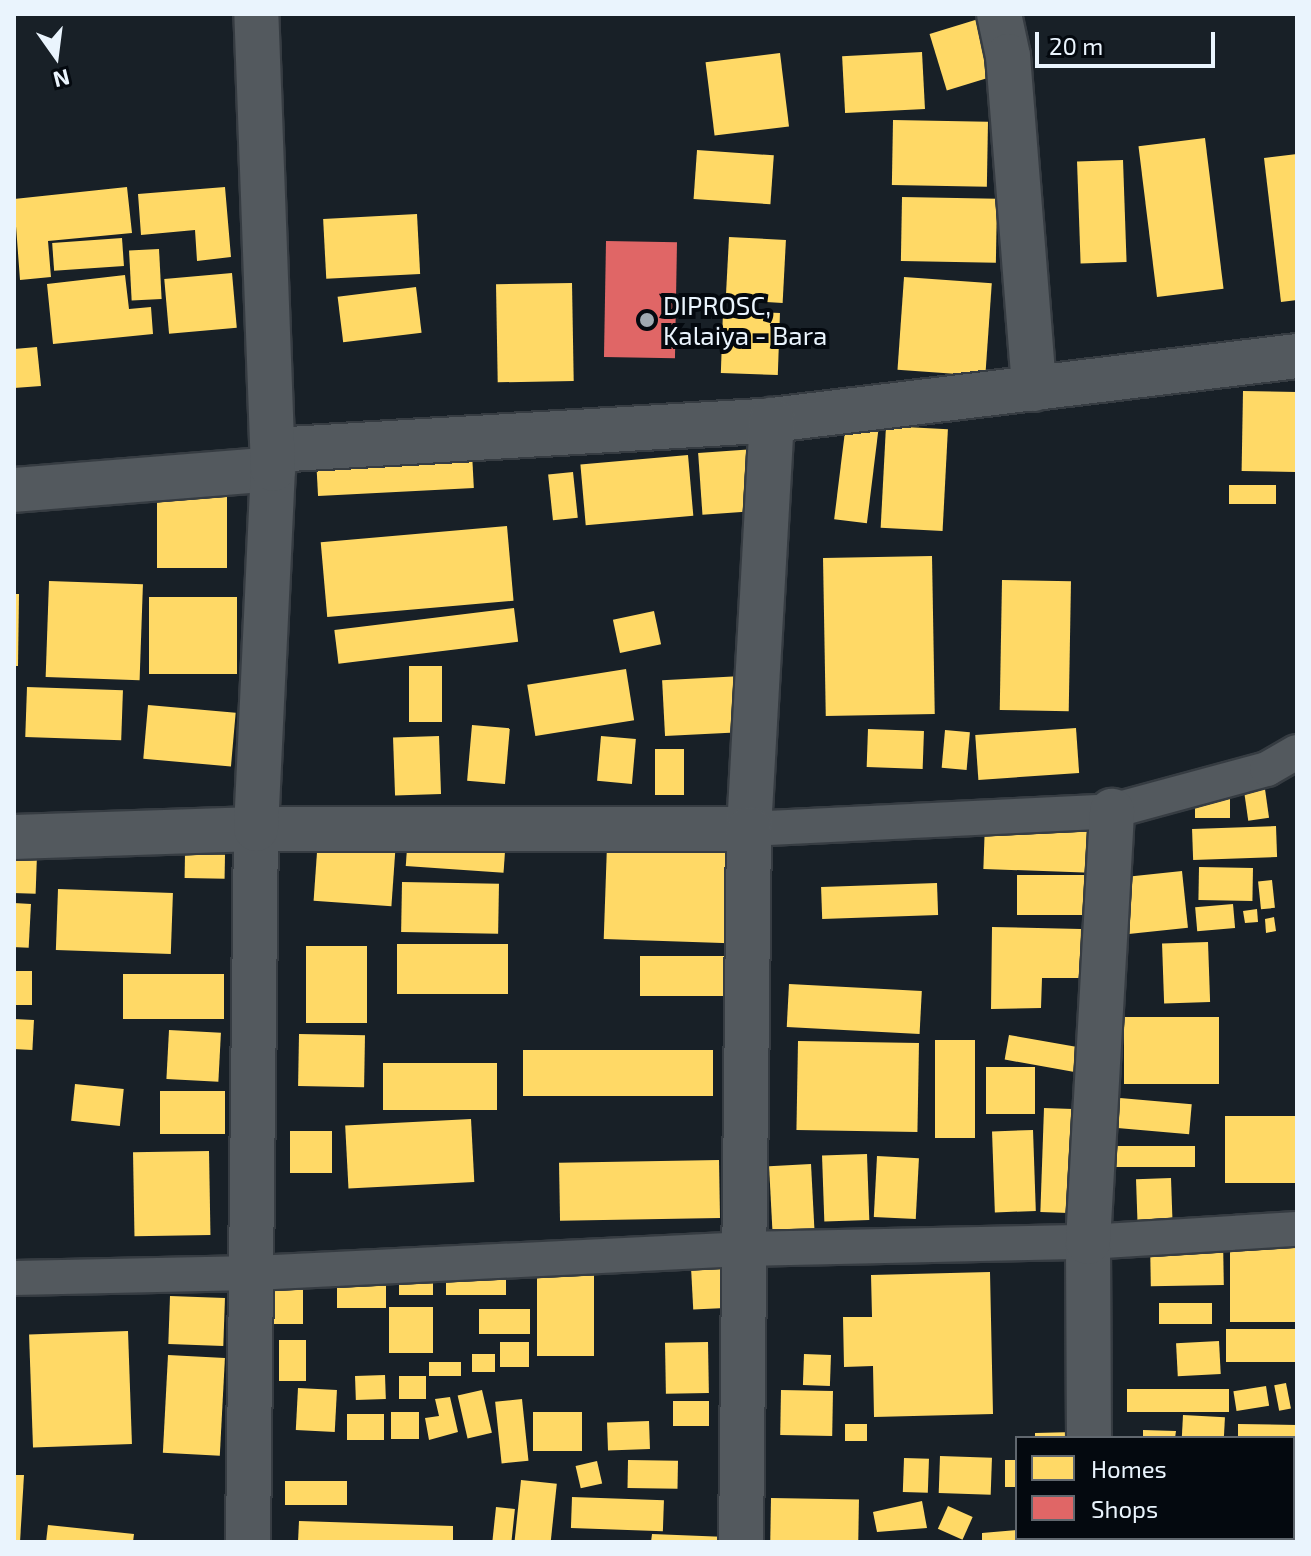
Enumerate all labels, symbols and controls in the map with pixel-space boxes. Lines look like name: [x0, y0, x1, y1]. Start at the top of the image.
north arrow: [16, 16, 96, 96]
scale bar: [1039, 16, 1219, 66]
text: 20 m: [1049, 31, 1103, 60]
text: N: [51, 65, 73, 94]
place label: DIPROSC, Kalaiya - Bara: [663, 289, 827, 350]
marker: DIPROSC, Kalaiya - Bara: [638, 311, 656, 329]
legend: [1015, 1436, 1295, 1540]
text: Homes: [1091, 1454, 1167, 1483]
text: Shops: [1091, 1494, 1158, 1523]

